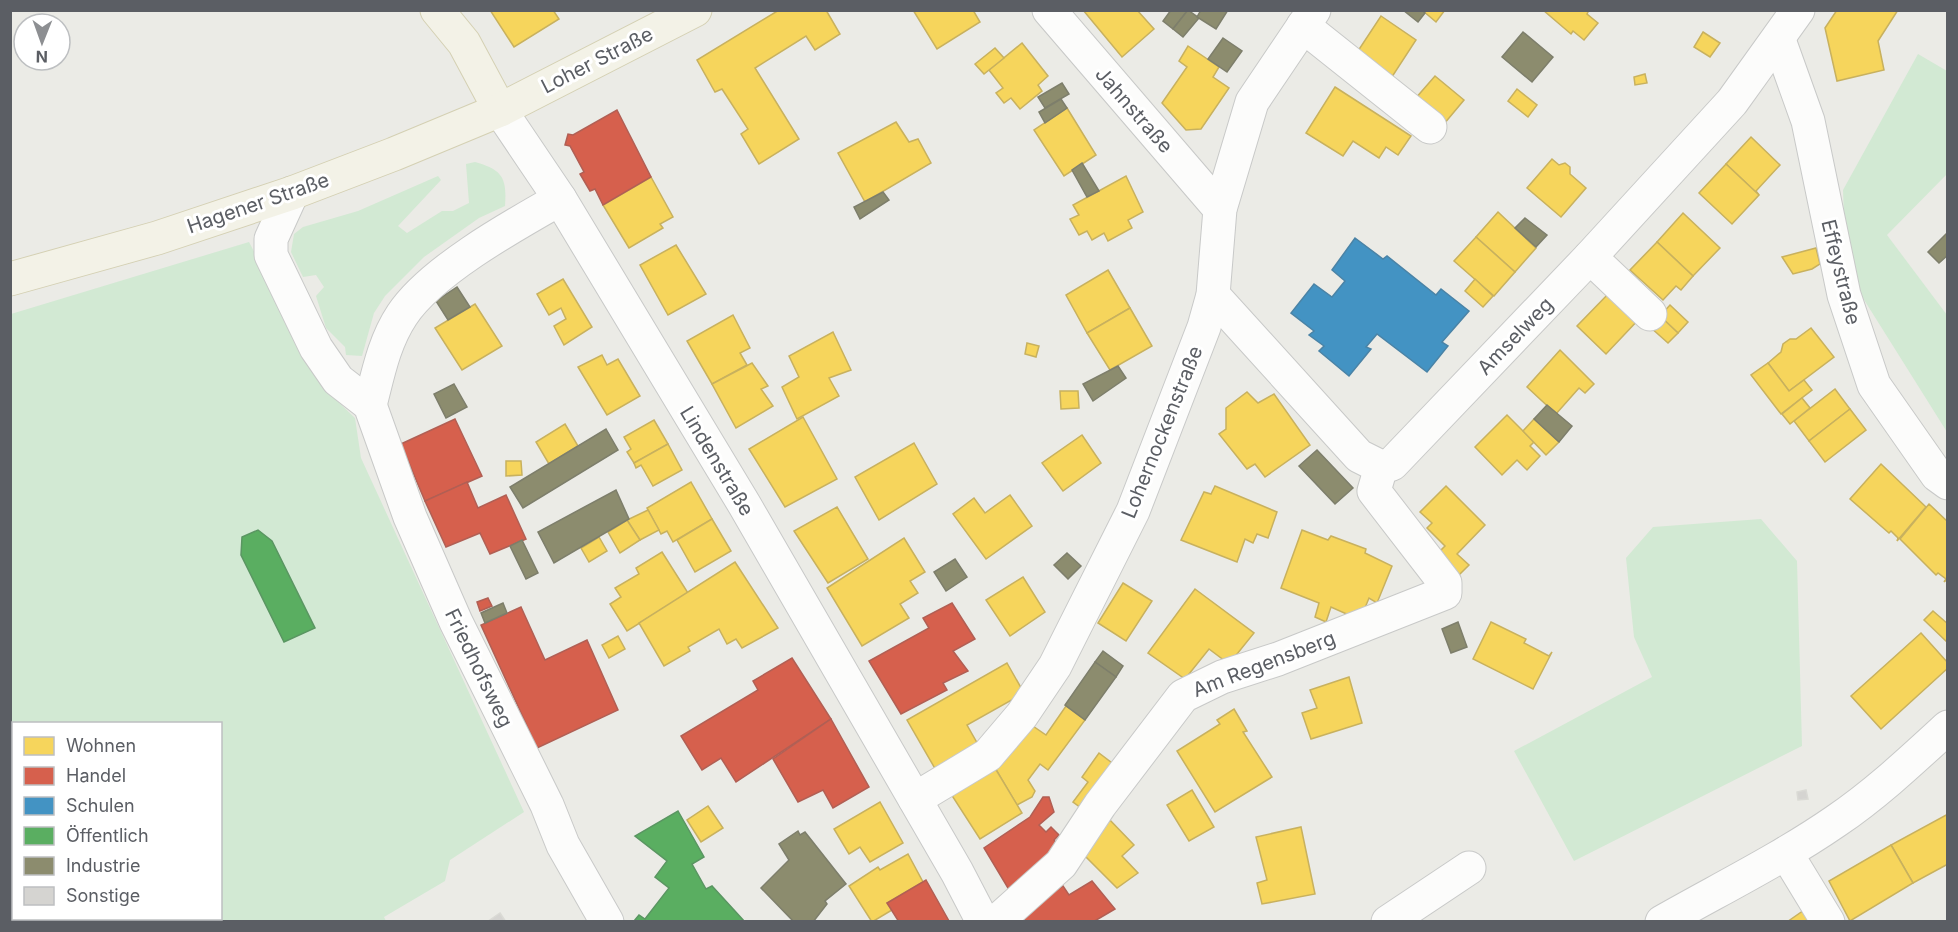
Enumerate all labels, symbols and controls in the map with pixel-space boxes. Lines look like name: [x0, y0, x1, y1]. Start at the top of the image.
north arrow: [12, 12, 72, 72]
street label: Loher Straße: [537, 22, 657, 98]
text: N: [35, 47, 48, 67]
street label: Jahnstraße: [1090, 62, 1178, 158]
street label: Hagener Straße: [184, 167, 332, 239]
street label: Effeystraße: [1816, 217, 1866, 327]
street label: Amselweg: [1472, 292, 1558, 380]
street label: Lohernockenstraße: [1116, 342, 1208, 522]
street label: Lindenstraße: [675, 402, 759, 520]
street label: Friedhofsweg: [440, 605, 518, 731]
street label: Am Regensberg: [1189, 626, 1339, 702]
legend: [12, 722, 222, 920]
text: Wohnen: [66, 735, 136, 756]
text: Handel: [66, 765, 126, 786]
text: Schulen: [66, 795, 135, 816]
text: Öffentlich: [66, 824, 149, 846]
text: Industrie: [66, 855, 140, 876]
text: Sonstige: [66, 885, 140, 906]

